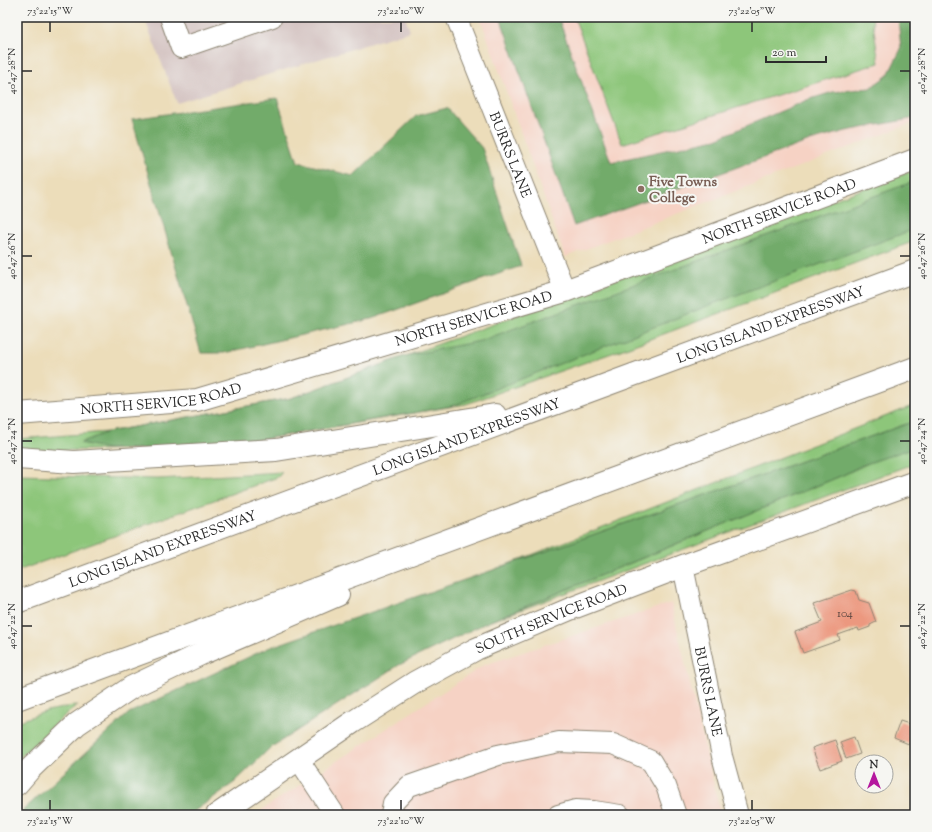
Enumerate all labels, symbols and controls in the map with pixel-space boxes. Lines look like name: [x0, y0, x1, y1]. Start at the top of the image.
text: 73°22'15"W: [27, 4, 73, 19]
text: 73°22'10"W: [378, 4, 424, 19]
text: 73°22'05"W: [729, 4, 775, 19]
scale bar: [766, 38, 826, 64]
text: 20 m: [772, 44, 797, 62]
text: 40°47'28"N: [5, 48, 20, 94]
text: 40°47'28"N: [915, 48, 930, 94]
street label: BURRS LANE: [483, 109, 535, 202]
place label: Five Towns College: [649, 173, 717, 209]
street label: NORTH SERVICE ROAD: [700, 175, 860, 251]
marker: Five Towns College: [636, 184, 646, 194]
text: 40°47'26"N: [5, 233, 20, 279]
text: 40°47'26"N: [915, 233, 930, 279]
street label: LONG ISLAND EXPRESSWAY: [674, 282, 868, 370]
street label: NORTH SERVICE ROAD: [393, 287, 555, 353]
street label: NORTH SERVICE ROAD: [80, 379, 245, 421]
street label: LONG ISLAND EXPRESSWAY: [370, 394, 564, 482]
text: 40°47'24"N: [5, 418, 20, 464]
text: 40°47'24"N: [915, 418, 930, 464]
street label: LONG ISLAND EXPRESSWAY: [66, 507, 260, 594]
street label: SOUTH SERVICE ROAD: [473, 580, 631, 660]
text: 40°47'22"N: [5, 603, 20, 649]
text: 40°47'22"N: [915, 603, 930, 649]
house number: 104: [837, 605, 853, 623]
street label: BURRS LANE: [688, 645, 726, 739]
north arrow: [854, 754, 894, 794]
text: N: [869, 757, 879, 773]
text: 73°22'15"W: [27, 814, 73, 829]
text: 73°22'10"W: [378, 814, 424, 829]
text: 73°22'05"W: [729, 814, 775, 829]

